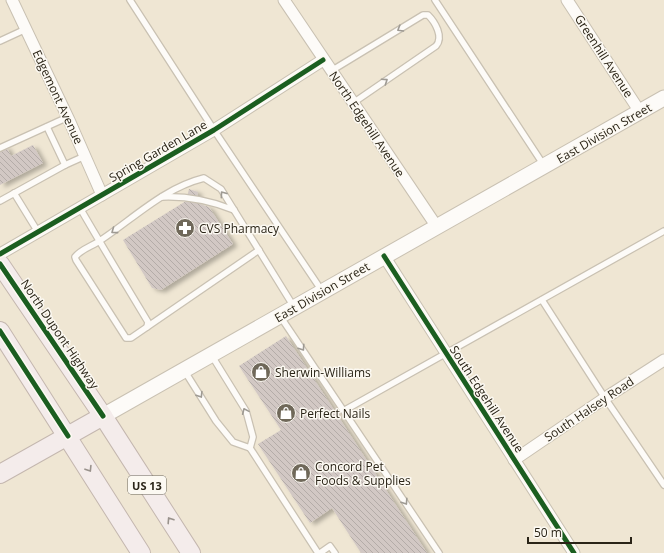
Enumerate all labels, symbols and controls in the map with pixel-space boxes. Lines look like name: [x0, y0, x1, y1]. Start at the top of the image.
street label: Greenhill Avenue: [571, 11, 637, 101]
one-way arrow: [397, 24, 404, 31]
street label: Edgemont Avenue: [29, 47, 87, 147]
street label: North Edgehill Avenue: [325, 68, 409, 181]
one-way arrow: [381, 78, 388, 86]
street label: East Division Street: [553, 99, 655, 167]
street label: Spring Garden Lane: [106, 116, 210, 186]
one-way arrow: [221, 191, 228, 198]
pharmacy icon: CVS Pharmacy: [174, 217, 196, 239]
place label: CVS Pharmacy: [199, 220, 280, 237]
one-way arrow: [112, 226, 119, 233]
street label: East Division Street: [271, 258, 373, 326]
street label: North Dupont Highway: [17, 276, 104, 393]
street label: South Edgehill Avenue: [446, 342, 528, 456]
one-way arrow: [297, 344, 305, 351]
shop icon: Sherwin-Williams: [250, 361, 272, 383]
place label: Sherwin-Williams: [275, 364, 371, 381]
street label: South Halsey Road: [541, 373, 637, 445]
one-way arrow: [195, 391, 202, 398]
shop icon: Perfect Nails: [275, 402, 297, 424]
place label: Perfect Nails: [300, 405, 371, 422]
one-way arrow: [242, 408, 250, 416]
place label: Concord Pet Foods & Supplies: [315, 458, 411, 489]
shop icon: Concord Pet Foods & Supplies: [290, 462, 312, 484]
one-way arrow: [84, 465, 91, 472]
road number: US 13: [128, 476, 166, 494]
one-way arrow: [401, 498, 408, 505]
one-way arrow: [167, 517, 175, 524]
scale bar: [528, 519, 631, 545]
text: 50 m: [534, 524, 562, 541]

